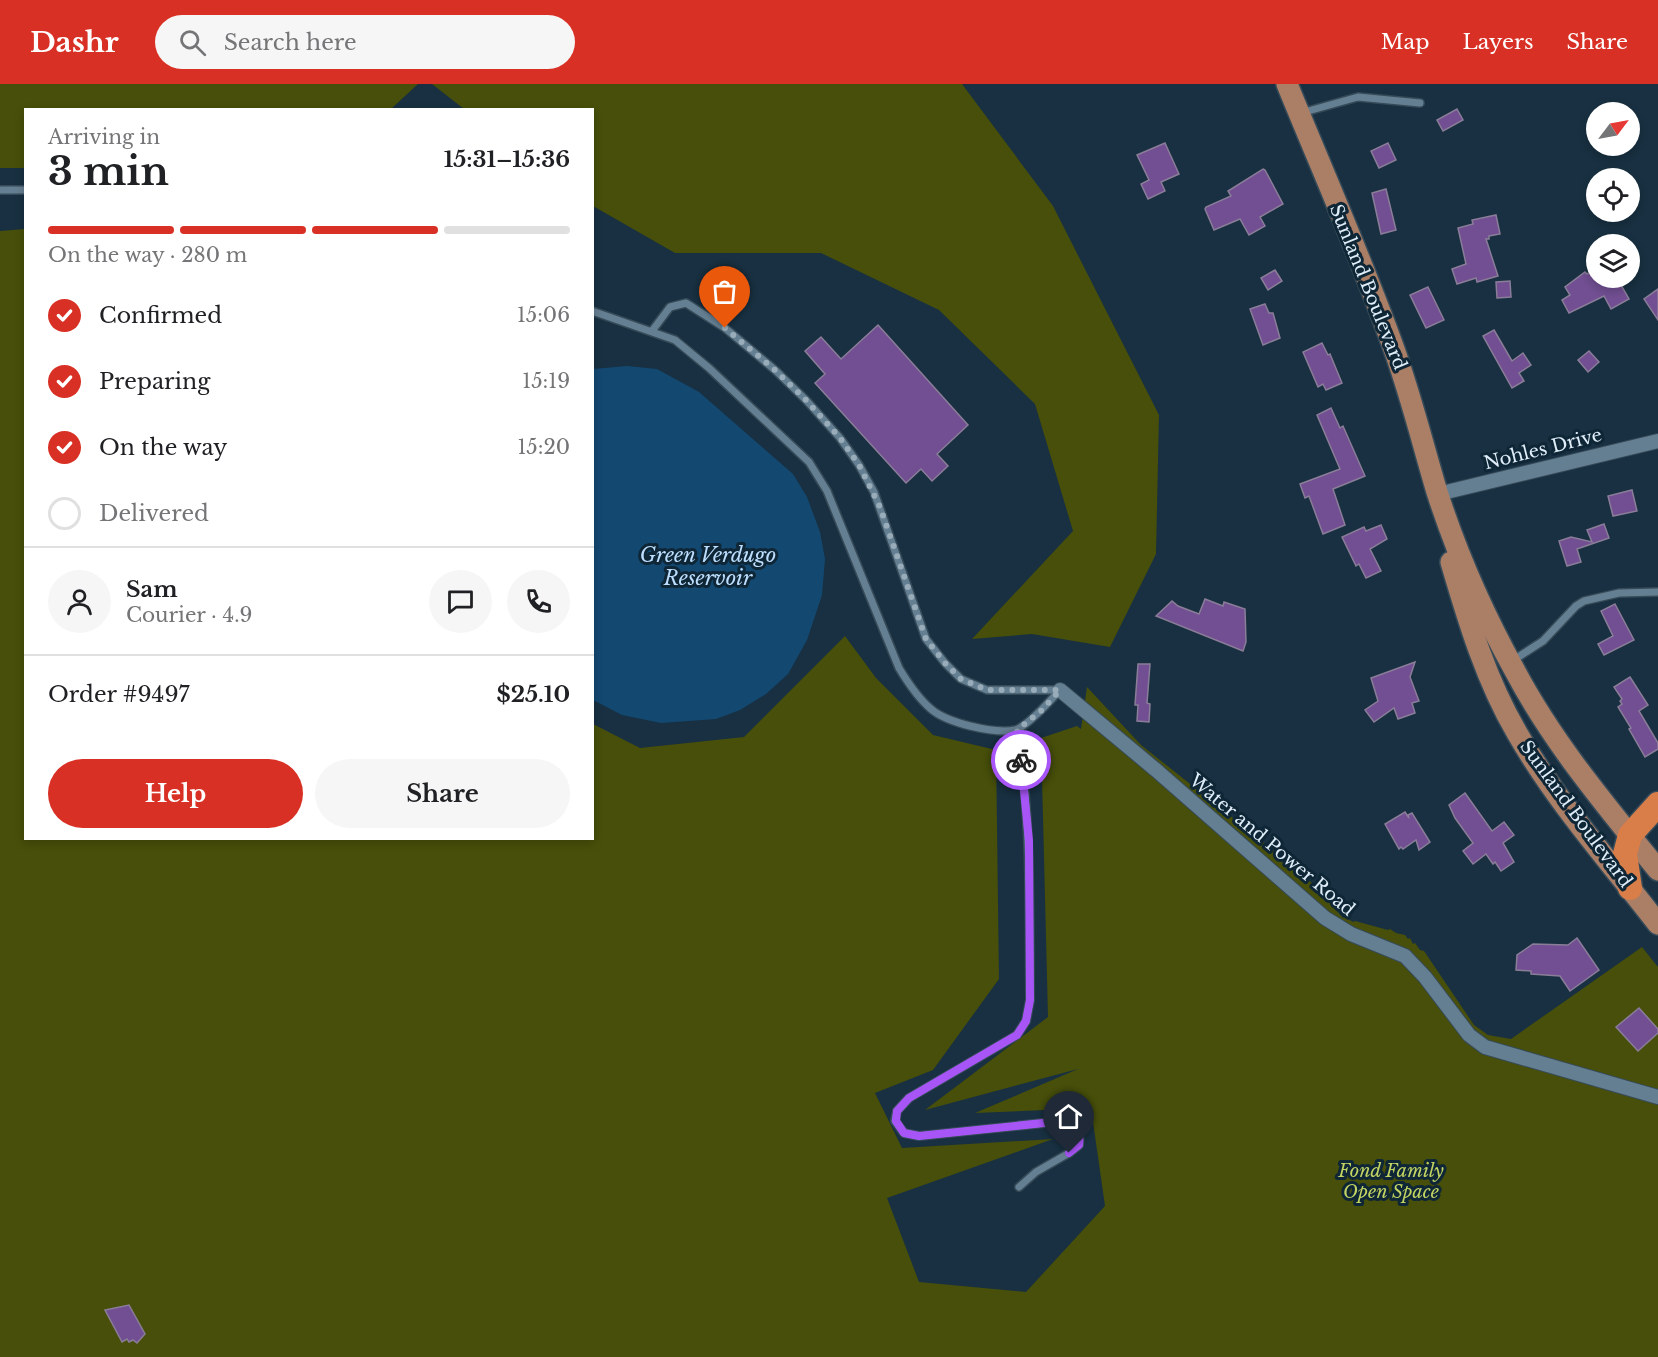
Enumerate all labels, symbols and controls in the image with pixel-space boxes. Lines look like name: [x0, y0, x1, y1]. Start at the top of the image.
search box: [155, 15, 575, 69]
text: Dashr: [30, 25, 119, 60]
icon: search: [176, 26, 209, 59]
text: Search here: [224, 29, 357, 56]
text: Map: [1381, 29, 1430, 55]
text: Layers: [1463, 29, 1534, 55]
text: Share: [1567, 29, 1628, 55]
north arrow: [1586, 102, 1640, 156]
map controls: [1586, 102, 1640, 288]
text: Arriving in: [48, 125, 160, 149]
text: 15:31–15:36: [444, 146, 570, 173]
text: 3 min: [48, 147, 169, 196]
button: locate: [1586, 168, 1640, 222]
street label: Sunland Boulevard: [1325, 201, 1411, 373]
button: layers: [1586, 234, 1640, 288]
text: On the way · 280 m: [48, 243, 247, 267]
pin: [699, 266, 750, 328]
icon: bag: [708, 275, 741, 308]
icon: check: [48, 299, 81, 332]
text: Confirmed: [99, 302, 222, 329]
text: 15:06: [517, 303, 570, 327]
icon: check: [48, 365, 81, 398]
text: Preparing: [99, 368, 210, 395]
text: 15:19: [522, 369, 570, 393]
street label: Nohles Drive: [1482, 424, 1604, 474]
icon: check: [48, 431, 81, 464]
text: On the way: [99, 434, 227, 461]
text: 15:20: [517, 435, 570, 459]
text: Delivered: [99, 500, 209, 527]
water label: Green Verdugo Reservoir: [640, 543, 776, 590]
button: person: [48, 570, 111, 633]
button: chat: [429, 570, 492, 633]
button: phone: [507, 570, 570, 633]
text: Sam: [126, 576, 178, 603]
text: Courier · 4.9: [126, 603, 252, 627]
text: Order #9497: [48, 681, 190, 708]
text: $25.10: [496, 681, 570, 708]
courier: [991, 730, 1051, 790]
street label: Sunland Boulevard: [1515, 736, 1637, 892]
icon: bike: [1005, 744, 1038, 777]
button: Help: [48, 759, 303, 828]
button: Share: [315, 759, 570, 828]
street label: Water and Power Road: [1184, 769, 1359, 921]
pin: [1043, 1091, 1094, 1153]
icon: home: [1052, 1100, 1085, 1133]
park label: Fond Family Open Space: [1337, 1160, 1444, 1203]

